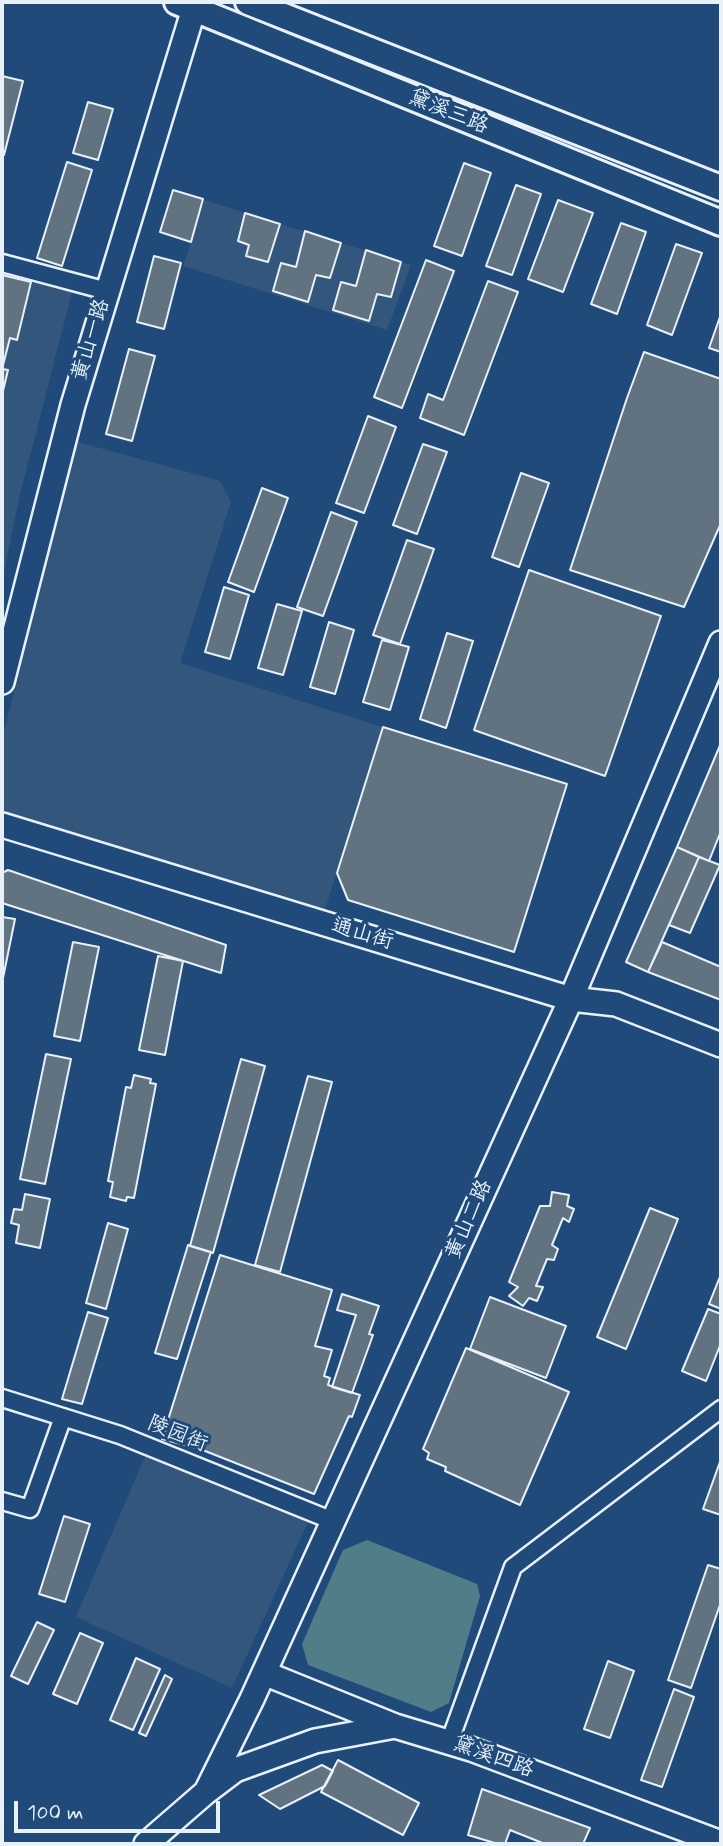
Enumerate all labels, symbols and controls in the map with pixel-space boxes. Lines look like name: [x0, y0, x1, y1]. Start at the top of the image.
street label: 黛溪三路: [404, 86, 492, 140]
street label: 黄山一路: [68, 296, 116, 384]
street label: 通山街: [328, 914, 396, 956]
street label: 黄山二路: [441, 1177, 499, 1263]
street label: 陵园街: [143, 1412, 211, 1458]
street label: 黛溪四路: [449, 1732, 537, 1784]
scale bar: [18, 1786, 224, 1830]
text: 100 m: [27, 1799, 83, 1827]

